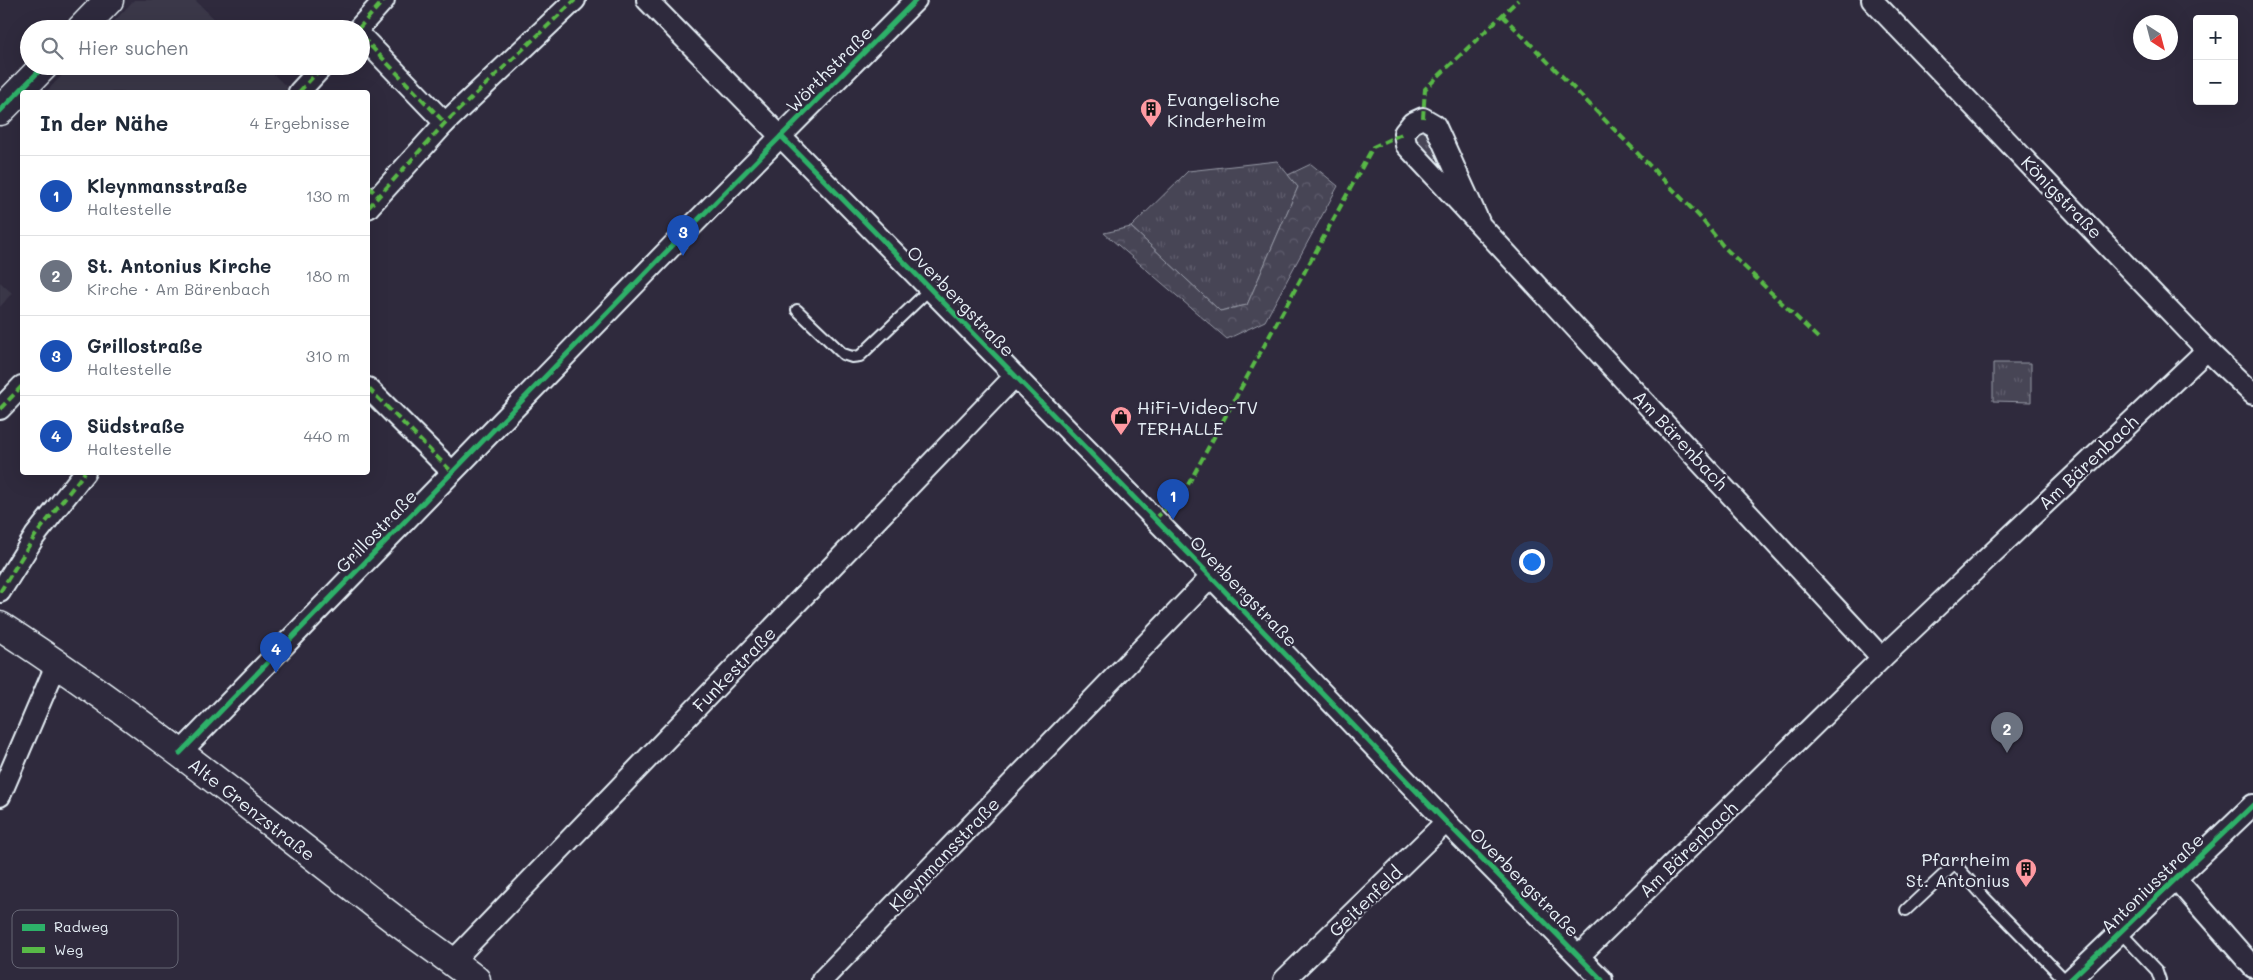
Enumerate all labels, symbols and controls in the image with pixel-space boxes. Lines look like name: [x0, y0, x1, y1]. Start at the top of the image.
north arrow: [2133, 15, 2178, 60]
map controls: [2193, 15, 2238, 105]
button: +: [2193, 15, 2238, 60]
search box: [20, 20, 370, 75]
street label: Wörthstraße: [781, 21, 877, 117]
icon: search: [38, 34, 66, 62]
text: Hier suchen: [78, 35, 189, 60]
button: −: [2193, 60, 2238, 105]
place label: Evangelische Kinderheim: [1167, 87, 1280, 132]
building icon: Evangelische Kinderheim: [1139, 97, 1163, 128]
text: In der Nähe: [40, 109, 168, 136]
text: 4 Ergebnisse: [250, 112, 350, 133]
street label: Königstraße: [2016, 150, 2108, 244]
text: Kleynmansstraße: [87, 173, 247, 198]
text: 1: [52, 185, 60, 206]
text: 130 m: [306, 185, 350, 206]
text: Haltestelle: [87, 198, 172, 219]
pin: 3: [667, 215, 699, 256]
street label: Overbergstraße: [902, 240, 1020, 362]
text: St. Antonius Kirche: [87, 253, 271, 278]
text: 2: [52, 265, 60, 286]
text: 180 m: [305, 265, 350, 286]
text: Kirche · Am Bärenbach: [87, 278, 269, 299]
text: Grillostraße: [87, 333, 203, 358]
text: 3: [51, 345, 61, 366]
text: 310 m: [306, 345, 350, 366]
text: Haltestelle: [87, 358, 172, 379]
street label: Am Bärenbach: [1628, 385, 1734, 495]
place label: HiFi-Video-TV TERHALLE: [1137, 395, 1258, 440]
shop icon: HiFi-Video-TV TERHALLE: [1109, 405, 1133, 436]
street label: Am Bärenbach: [2033, 409, 2143, 515]
text: Südstraße: [87, 413, 185, 438]
text: 4: [51, 425, 61, 446]
text: 440 m: [303, 425, 350, 446]
text: Haltestelle: [87, 438, 172, 459]
pin: 1: [1157, 479, 1189, 520]
street label: Grillostraße: [330, 484, 422, 578]
street label: Overbergstraße: [1185, 530, 1303, 652]
your location: [1519, 549, 1545, 575]
street label: Funkestraße: [687, 621, 781, 717]
pin: 4: [260, 632, 292, 673]
pin: 2: [1991, 712, 2023, 753]
street label: Alte Grenzstraße: [184, 752, 320, 866]
street label: Kleynmansstraße: [883, 792, 1005, 916]
street label: Am Bärenbach: [1633, 796, 1743, 902]
street label: Overbergstraße: [1465, 822, 1585, 942]
street label: Antoniusstraße: [2095, 828, 2209, 938]
place label: Pfarrheim St. Antonius: [1906, 847, 2010, 892]
building icon: Pfarrheim St. Antonius: [2014, 857, 2038, 888]
street label: Geitenfeld: [1323, 860, 1407, 942]
legend: [12, 910, 178, 968]
text: Radweg: [54, 917, 108, 936]
text: Weg: [54, 940, 83, 959]

